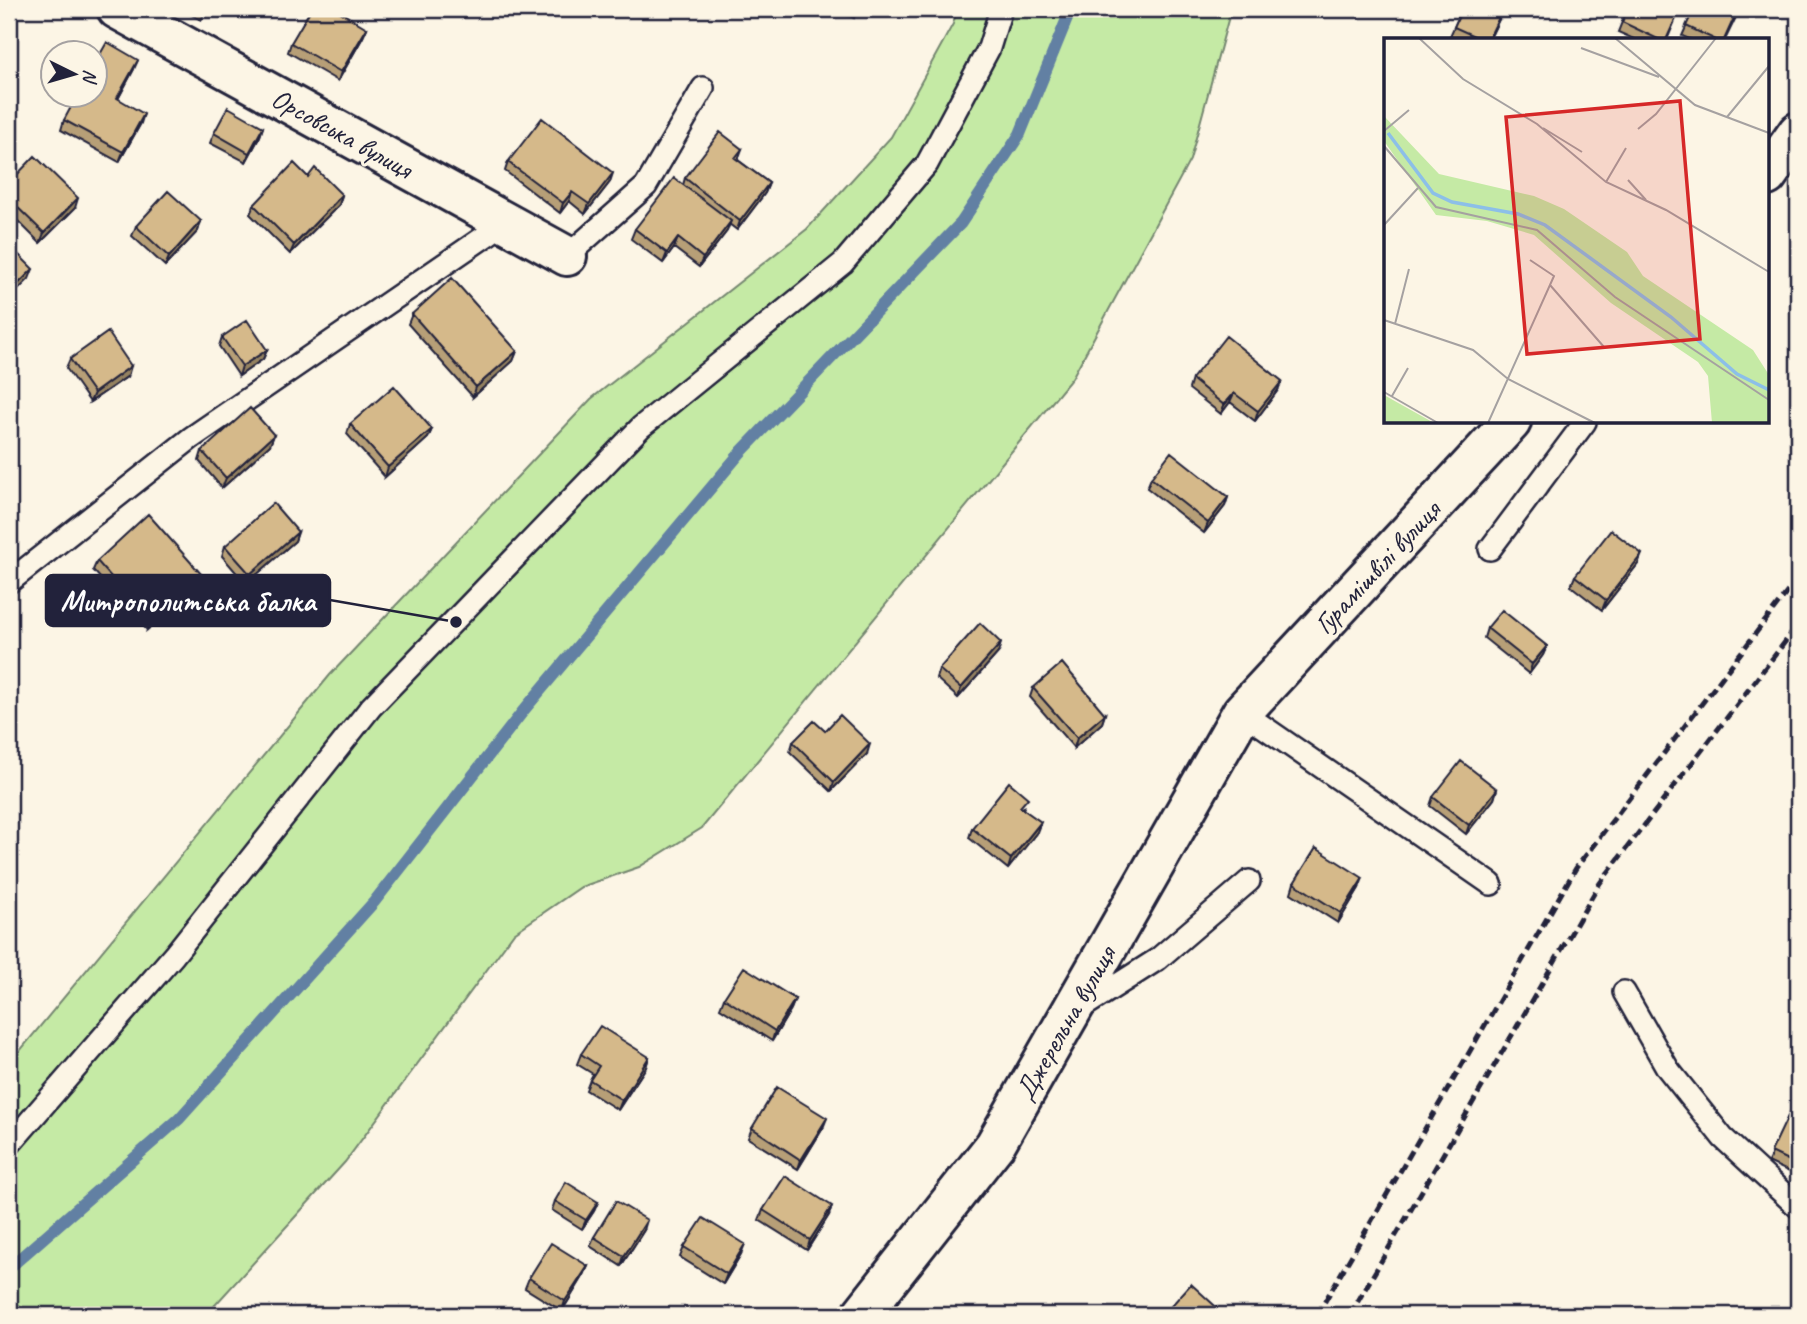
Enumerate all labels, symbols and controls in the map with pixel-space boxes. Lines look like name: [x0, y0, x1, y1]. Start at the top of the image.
north arrow: [38, 38, 108, 108]
inset map: [1384, 38, 1769, 424]
text: N: [77, 68, 102, 86]
street label: Орсовська вулиця: [266, 80, 420, 187]
street label: Гурамішвілі вулиця: [1306, 491, 1449, 641]
callout: Митрополитська балка: [46, 575, 330, 626]
text: Митрополитська балка: [61, 582, 318, 620]
street label: Джерельна вулиця: [1007, 938, 1124, 1106]

